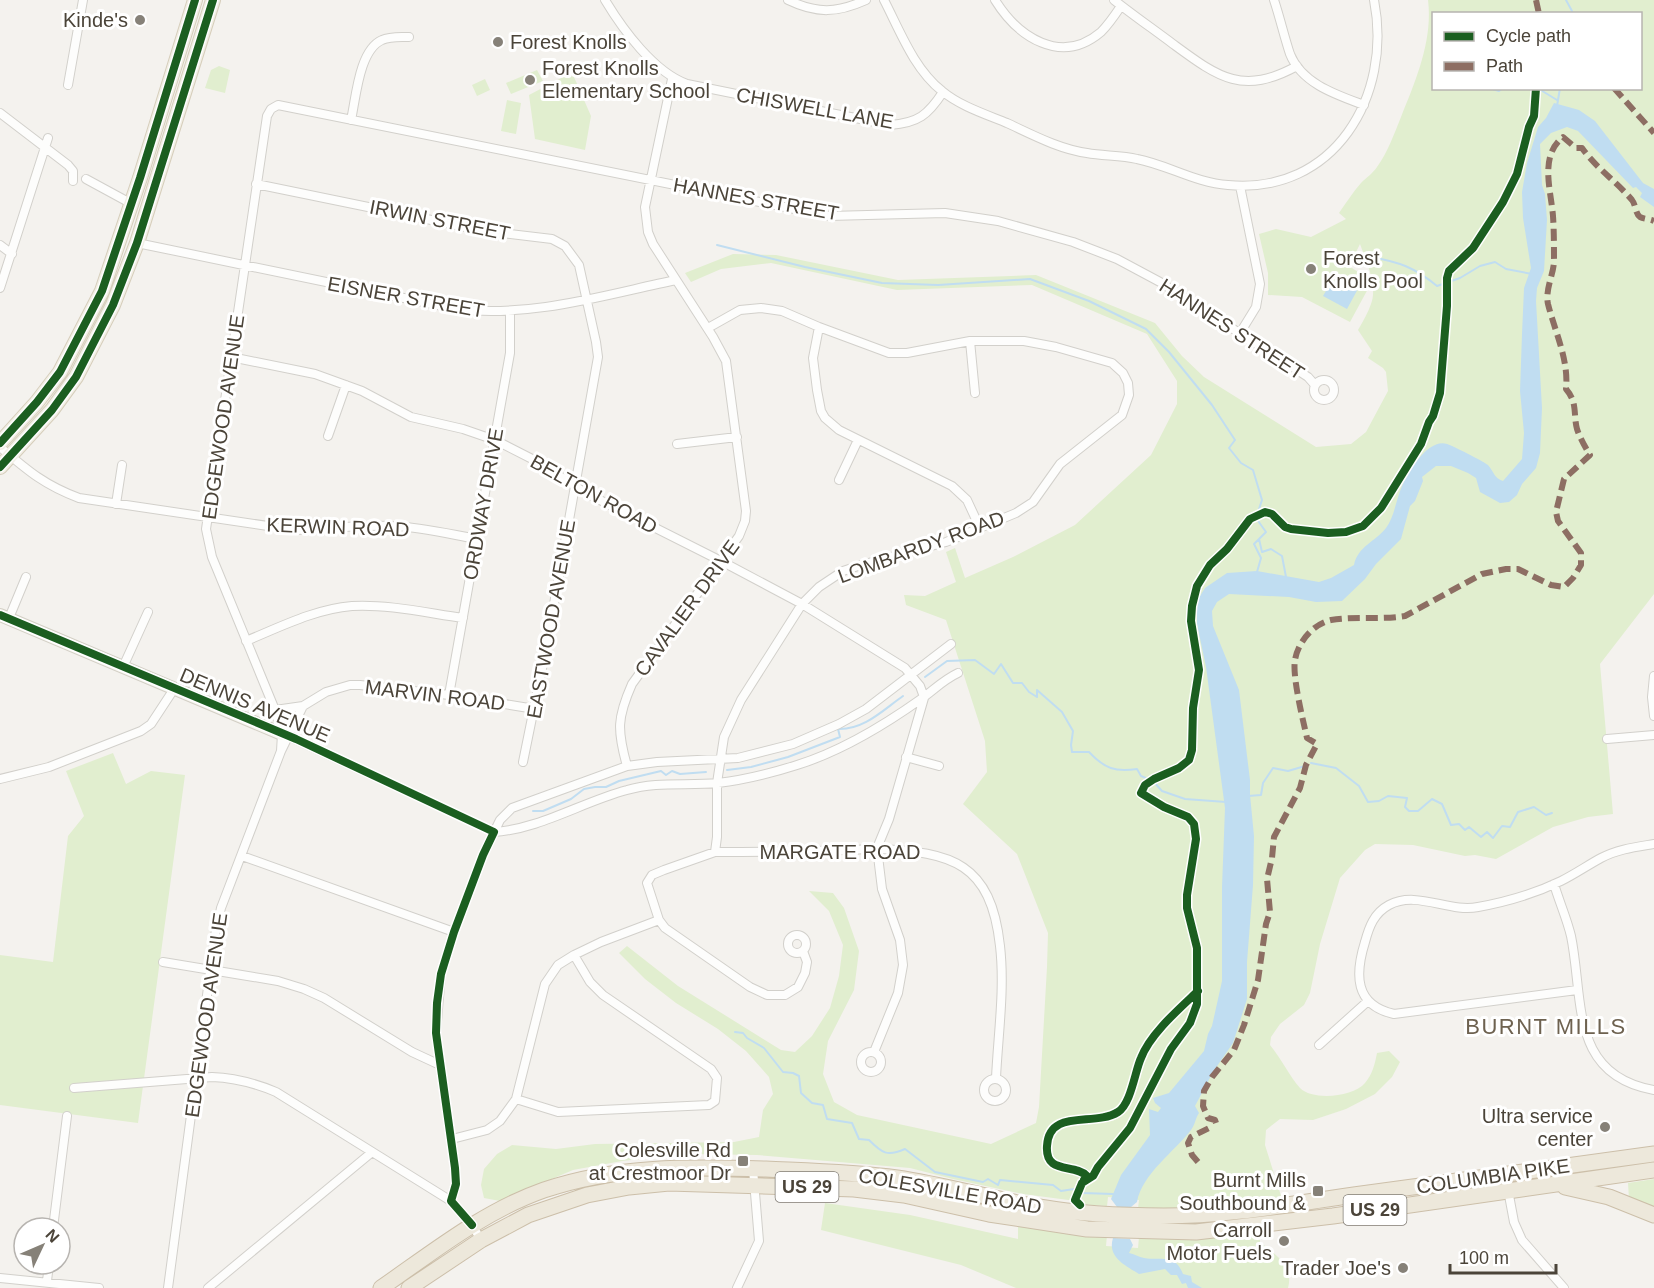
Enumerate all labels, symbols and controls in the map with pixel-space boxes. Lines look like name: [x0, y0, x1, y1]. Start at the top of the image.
place label: Kinde's: [63, 9, 128, 31]
legend: [1432, 12, 1642, 90]
marker: Kinde's: [133, 13, 147, 27]
text: Cycle path: [1486, 26, 1571, 46]
place label: Forest Knolls: [510, 31, 627, 53]
marker: Forest Knolls: [491, 35, 505, 49]
text: Path: [1486, 56, 1523, 76]
place label: Forest Knolls Elementary School: [542, 57, 710, 102]
marker: Forest Knolls Elementary School: [523, 73, 537, 87]
street label: CHISWELL LANE: [735, 83, 895, 133]
street label: HANNES STREET: [671, 174, 841, 224]
street label: IRWIN STREET: [368, 196, 512, 244]
place label: Forest Knolls Pool: [1323, 247, 1423, 292]
marker: Forest Knolls Pool: [1304, 262, 1318, 276]
street label: EISNER STREET: [326, 272, 486, 322]
street label: HANNES STREET: [1156, 274, 1308, 384]
street label: EDGEWOOD AVENUE: [198, 313, 248, 521]
street label: ORDWAY DRIVE: [459, 426, 507, 582]
street label: BELTON ROAD: [527, 450, 661, 538]
street label: LOMBARDY ROAD: [835, 507, 1007, 587]
street label: KERWIN ROAD: [266, 514, 410, 540]
street label: EASTWOOD AVENUE: [523, 518, 579, 720]
street label: CAVALIER DRIVE: [630, 536, 744, 680]
street label: DENNIS AVENUE: [177, 663, 333, 747]
street label: MARVIN ROAD: [364, 676, 506, 714]
street label: MARGATE ROAD: [760, 841, 920, 863]
street label: EDGEWOOD AVENUE: [181, 911, 231, 1119]
district label: BURNT MILLS: [1465, 1014, 1627, 1039]
place label: Ultra service center: [1482, 1105, 1593, 1150]
marker: Ultra service center: [1598, 1120, 1612, 1134]
place label: Colesville Rd at Crestmoor Dr: [589, 1139, 731, 1184]
marker: Colesville Rd at Crestmoor Dr: [736, 1154, 750, 1168]
street label: COLUMBIA PIKE: [1415, 1154, 1571, 1198]
street label: COLESVILLE ROAD: [857, 1164, 1043, 1218]
place label: Burnt Mills Southbound &: [1179, 1169, 1307, 1214]
road number: US 29: [776, 1172, 838, 1202]
marker: Burnt Mills Southbound &: [1311, 1184, 1325, 1198]
road number: US 29: [1344, 1195, 1406, 1225]
north arrow: [12, 1216, 72, 1276]
place label: Carroll Motor Fuels: [1166, 1219, 1272, 1264]
text: N: [42, 1226, 63, 1246]
marker: Carroll Motor Fuels: [1277, 1234, 1291, 1248]
scale bar: [1450, 1237, 1556, 1275]
text: 100 m: [1459, 1248, 1509, 1268]
place label: Trader Joe's: [1281, 1257, 1391, 1279]
marker: Trader Joe's: [1396, 1261, 1410, 1275]

